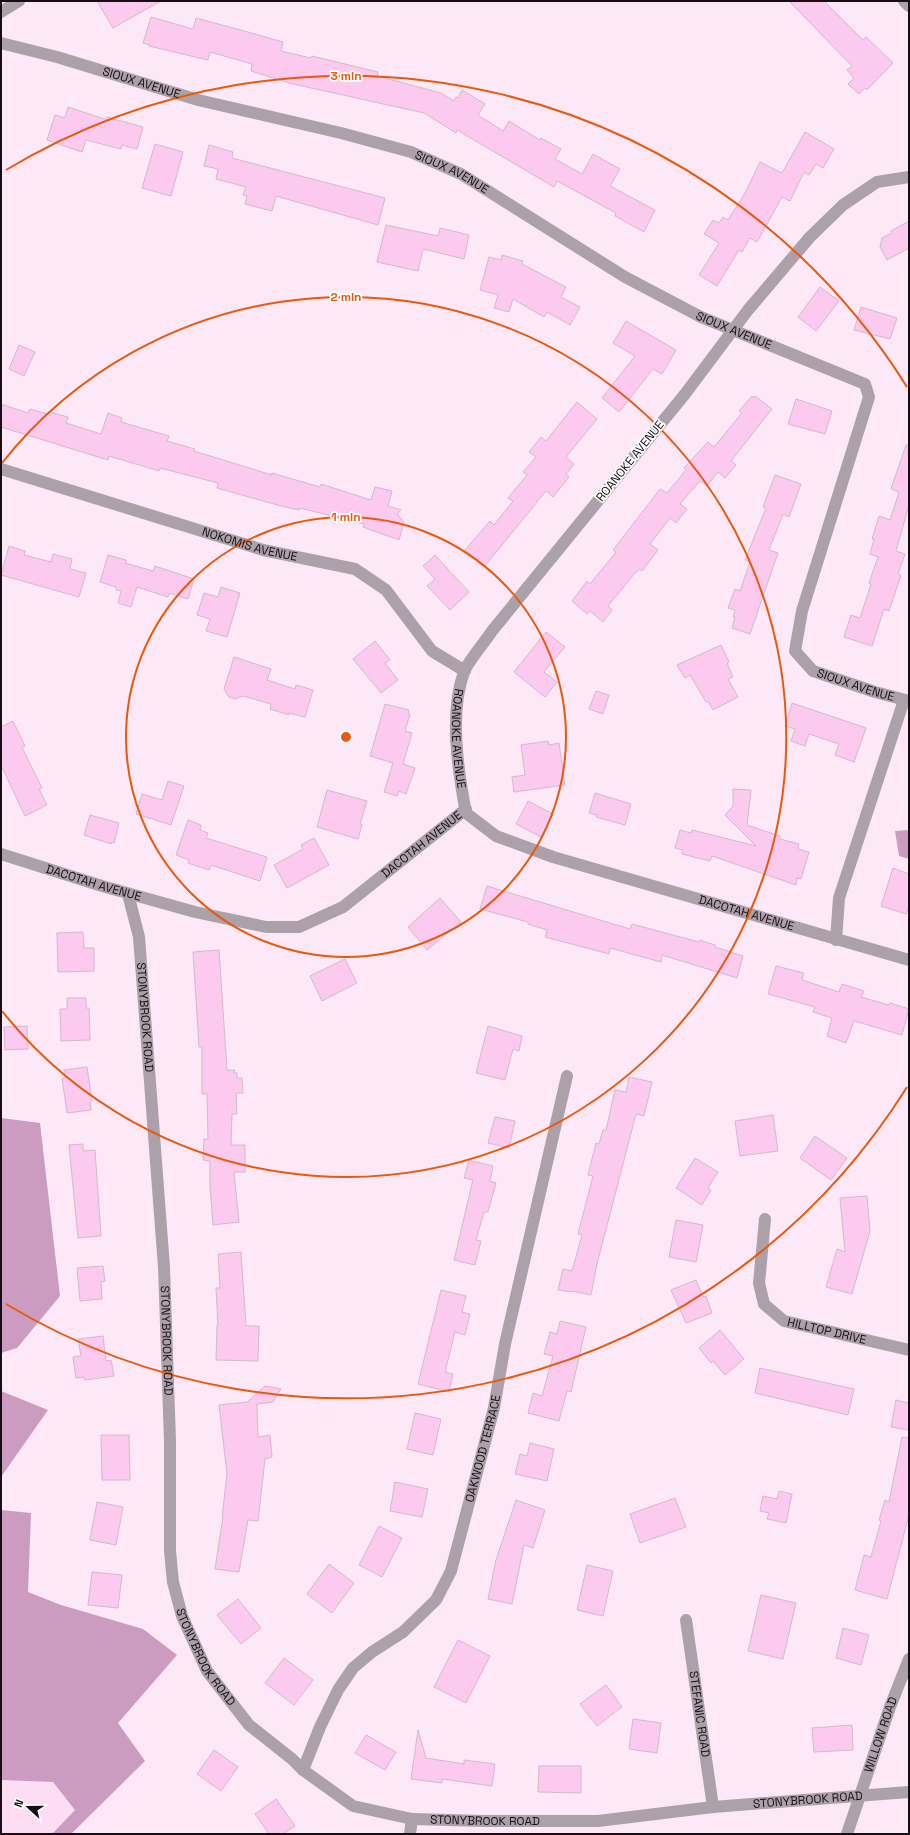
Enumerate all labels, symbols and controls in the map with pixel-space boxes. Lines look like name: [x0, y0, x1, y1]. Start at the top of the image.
street label: SIOUX AVENUE: [100, 63, 183, 102]
text: 3 min: [330, 68, 362, 84]
street label: SIOUX AVENUE: [413, 147, 492, 198]
text: 2 min: [330, 289, 362, 305]
street label: SIOUX AVENUE: [693, 308, 774, 353]
street label: ROANOKE AVENUE: [592, 417, 668, 505]
text: 1 min: [331, 509, 361, 525]
street label: NOKOMIS AVENUE: [200, 524, 299, 565]
street label: SIOUX AVENUE: [815, 665, 896, 705]
street label: ROANOKE AVENUE: [448, 687, 470, 790]
centre of rings: [339, 730, 353, 744]
street label: DACOTAH AVENUE: [378, 807, 466, 881]
street label: DACOTAH AVENUE: [44, 861, 143, 905]
street label: DACOTAH AVENUE: [697, 891, 796, 934]
street label: STONYBROOK ROAD: [133, 962, 157, 1073]
street label: STONYBROOK ROAD: [157, 1285, 176, 1396]
street label: HILLTOP DRIVE: [786, 1314, 868, 1348]
street label: OAKWOOD TERRACE: [461, 1393, 504, 1504]
street label: STONYBROOK ROAD: [172, 1606, 239, 1709]
street label: STEFANIC ROAD: [685, 1670, 714, 1758]
street label: WILLOW ROAD: [860, 1694, 901, 1774]
north arrow: [8, 1787, 48, 1827]
street label: STONYBROOK ROAD: [752, 1788, 863, 1812]
text: N: [11, 1797, 27, 1809]
street label: STONYBROOK ROAD: [430, 1811, 540, 1829]

